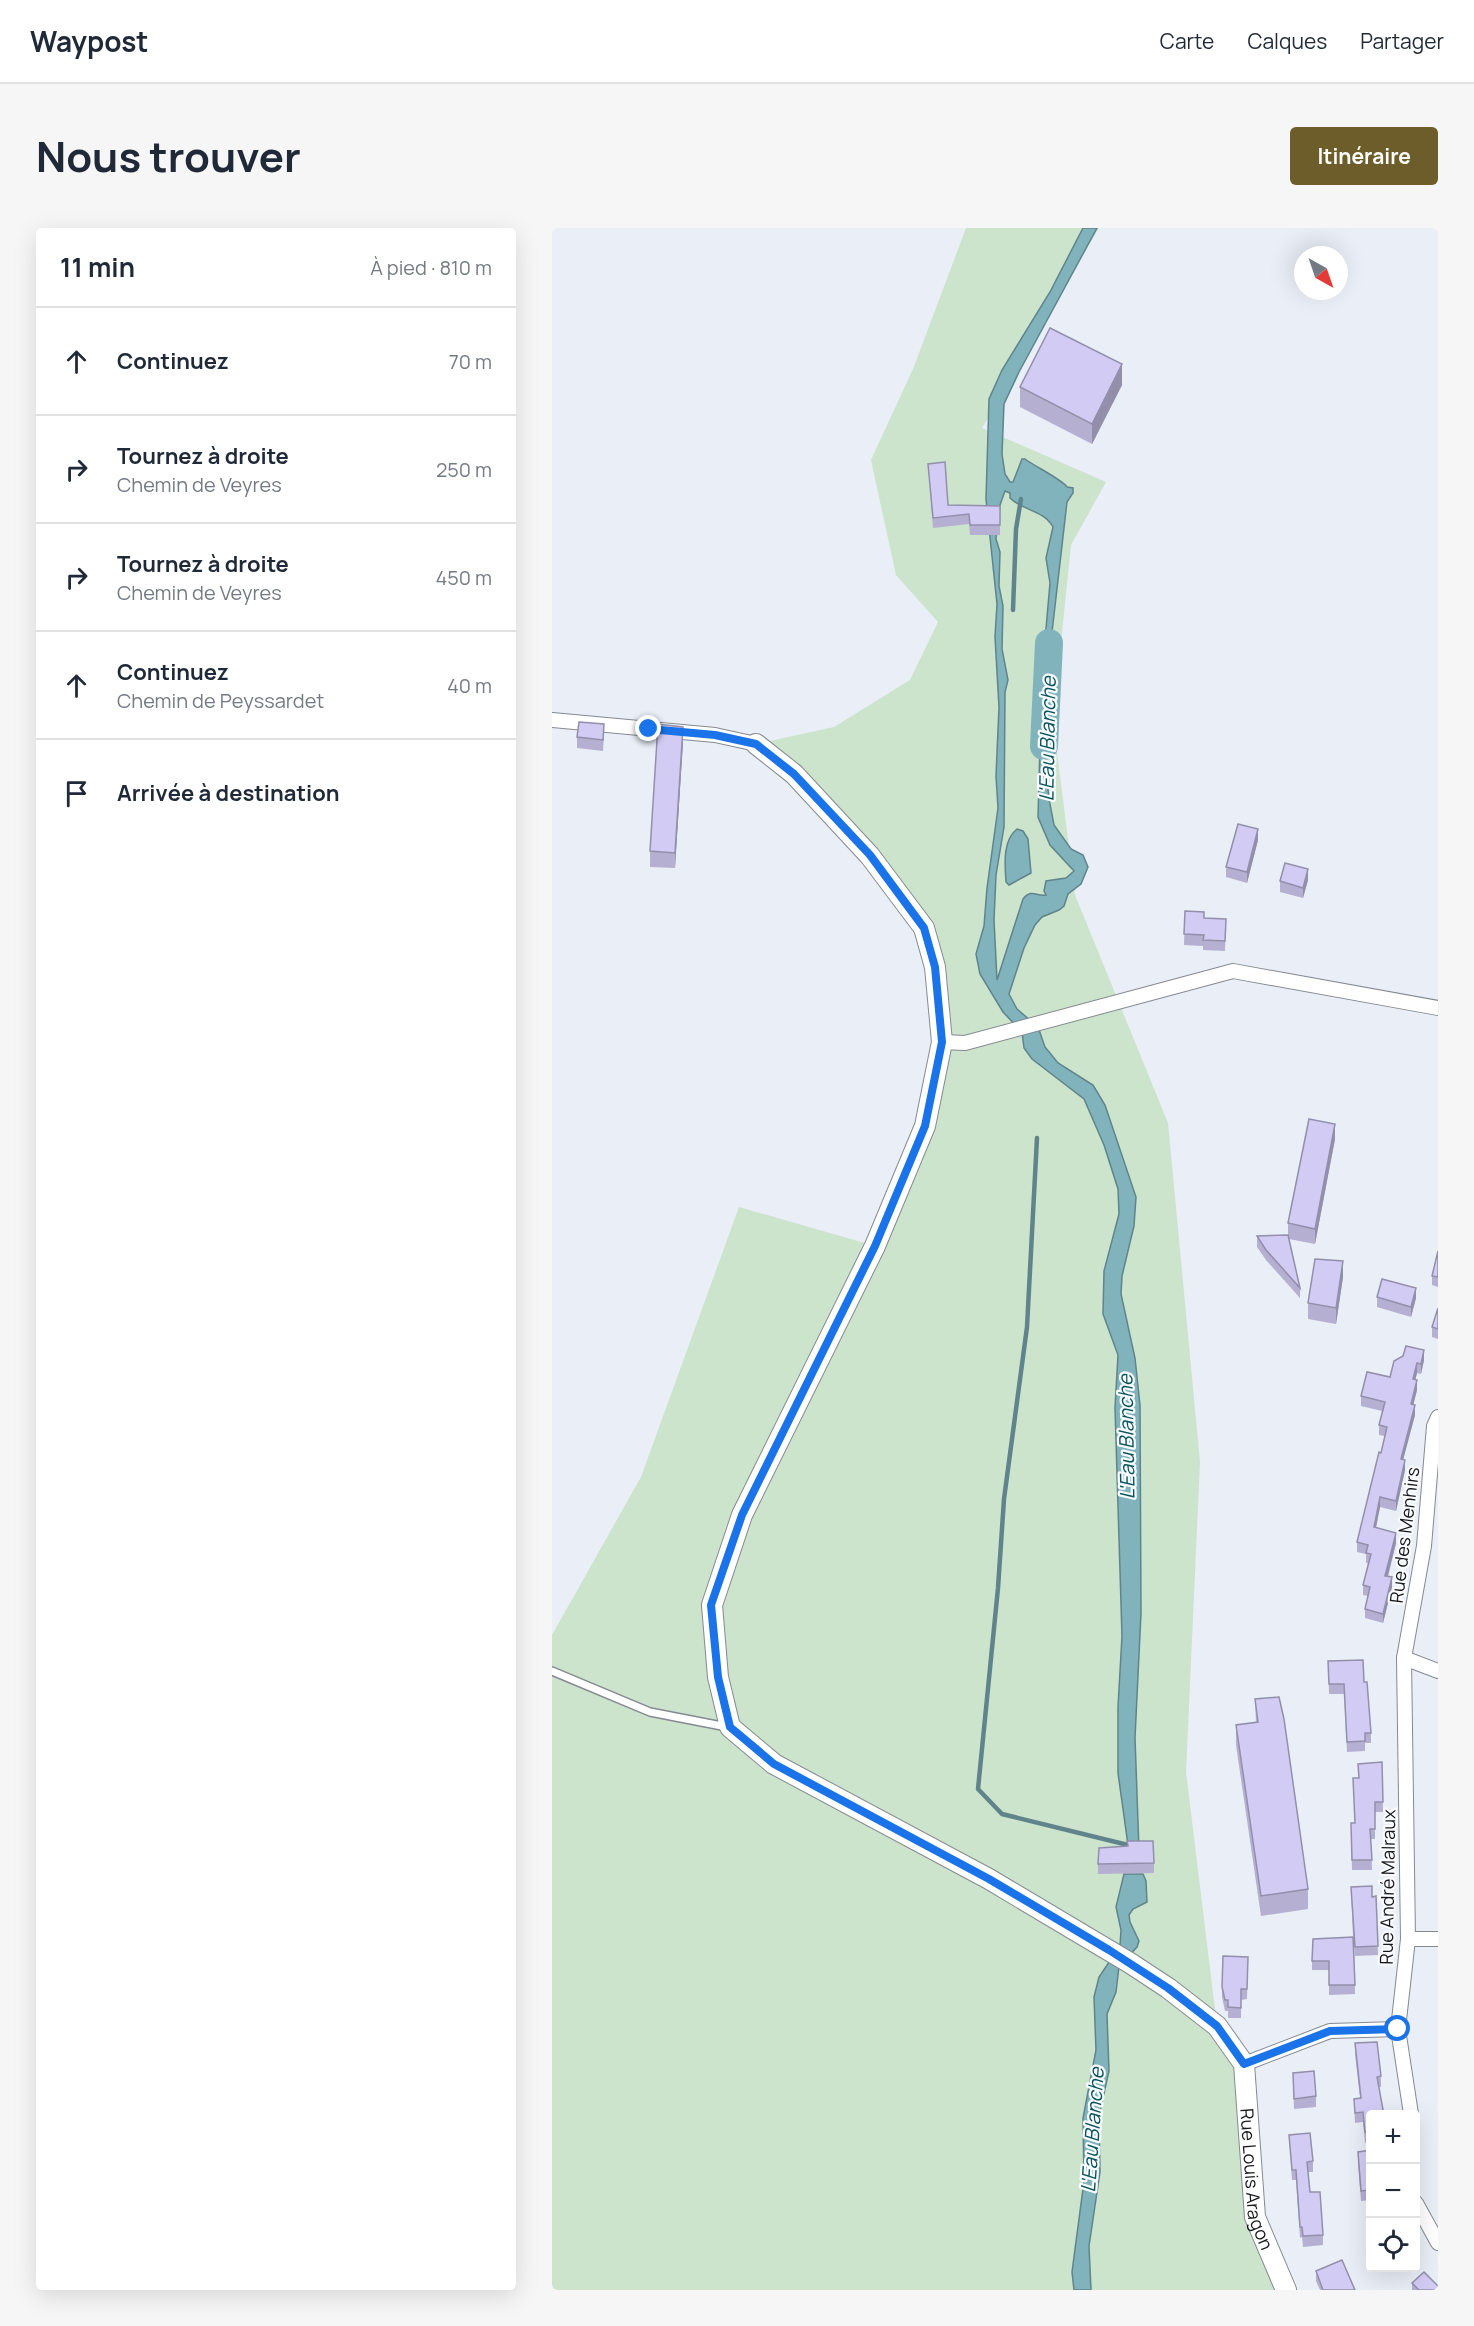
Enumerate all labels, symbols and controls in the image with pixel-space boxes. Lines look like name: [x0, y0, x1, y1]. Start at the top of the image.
text: Waypost: [30, 22, 149, 60]
text: Carte: [1160, 27, 1214, 55]
text: Calques: [1247, 27, 1327, 55]
text: Partager: [1360, 27, 1444, 55]
text: Nous trouver: [36, 127, 301, 185]
button: Itinéraire: [1290, 127, 1438, 185]
north arrow: [1294, 246, 1348, 300]
text: 11 min: [60, 249, 135, 285]
text: À pied · 810 m: [370, 254, 492, 281]
icon: ahead: [60, 345, 93, 378]
text: Continuez: [117, 346, 229, 376]
text: 70 m: [449, 348, 492, 375]
text: Tournez à droite: [117, 441, 289, 471]
icon: right: [60, 453, 93, 486]
text: 250 m: [436, 456, 492, 483]
text: Chemin de Veyres: [117, 471, 282, 498]
text: Tournez à droite: [117, 549, 289, 579]
icon: right: [60, 561, 93, 594]
text: 450 m: [436, 564, 492, 591]
text: Chemin de Veyres: [117, 579, 282, 606]
text: Continuez: [117, 657, 229, 687]
icon: ahead: [60, 669, 93, 702]
text: 40 m: [447, 672, 492, 699]
water label: L'Eau Blanche: [1032, 675, 1062, 802]
text: Chemin de Peyssardet: [117, 687, 324, 714]
route end: [635, 715, 661, 741]
icon: arrive: [60, 777, 93, 810]
text: Arrivée à destination: [117, 778, 340, 808]
water label: L'Eau Blanche: [1111, 1373, 1141, 1500]
street label: Rue des Menhirs: [1384, 1466, 1424, 1604]
street label: Rue André Malraux: [1374, 1809, 1400, 1965]
route start: [1384, 2015, 1410, 2041]
water label: L'Eau Blanche: [1074, 2065, 1110, 2193]
street label: Rue Louis Aragon: [1235, 2107, 1280, 2253]
map controls: [1366, 2110, 1420, 2272]
button: +: [1366, 2110, 1420, 2164]
button: −: [1366, 2164, 1420, 2218]
button: locate: [1366, 2218, 1420, 2272]

